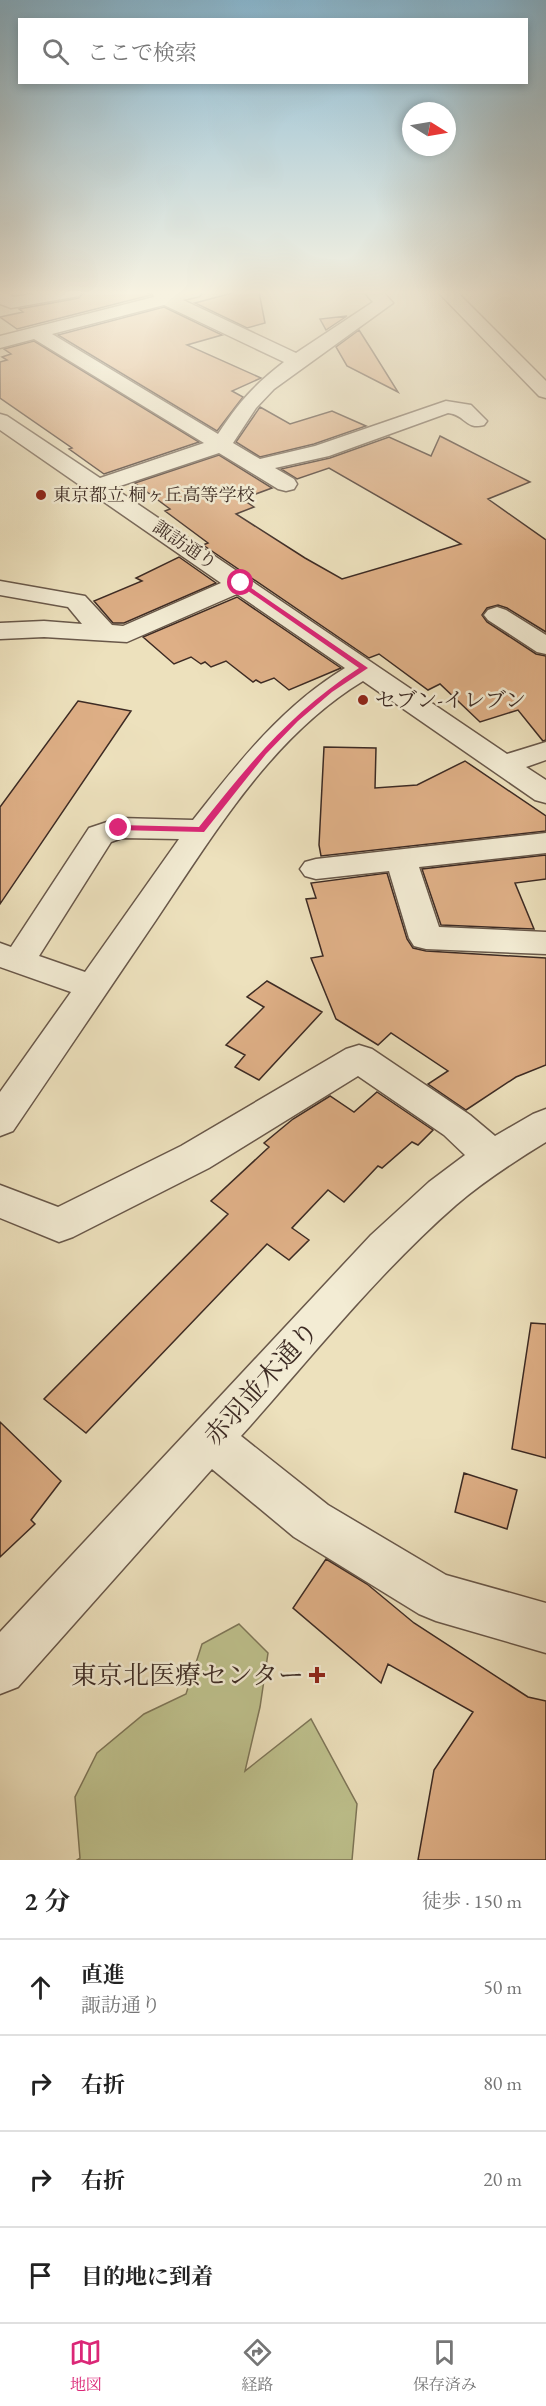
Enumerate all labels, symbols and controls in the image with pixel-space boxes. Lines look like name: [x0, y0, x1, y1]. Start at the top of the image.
search box: [18, 18, 528, 84]
icon: search: [39, 35, 72, 68]
text: ここで検索: [87, 38, 197, 67]
north arrow: [402, 102, 456, 156]
place label: 東京都立 桐ヶ丘高等学校: [53, 483, 255, 506]
marker: 東京都立 桐ヶ丘高等学校: [34, 488, 48, 502]
street label: 諏訪通り: [149, 515, 222, 574]
route start: [227, 569, 253, 595]
place label: セブン-イレブン: [375, 686, 526, 713]
marker: セブン-イレブン: [356, 693, 370, 707]
route end: [105, 814, 131, 840]
street label: 赤羽並木通り: [196, 1314, 326, 1452]
place label: 東京北医療センター: [71, 1658, 304, 1692]
marker: 東京北医療センター: [308, 1666, 326, 1684]
text: 2 分: [24, 1884, 70, 1918]
text: 徒歩 · 150 m: [422, 1888, 522, 1914]
text: 直進: [81, 1960, 125, 1989]
icon: ahead: [24, 1971, 57, 2004]
text: 50 m: [483, 1974, 522, 2000]
text: 諏訪通り: [81, 1992, 161, 2018]
icon: right: [24, 2067, 57, 2100]
text: 右折: [81, 2070, 125, 2099]
text: 80 m: [483, 2070, 522, 2096]
icon: right: [24, 2163, 57, 2196]
text: 右折: [81, 2166, 125, 2195]
text: 20 m: [483, 2166, 522, 2192]
icon: arrive: [24, 2259, 57, 2292]
text: 目的地に到着: [81, 2262, 213, 2291]
tab: 地図: [69, 2336, 102, 2395]
tab: 経路: [241, 2336, 274, 2395]
tab: 保存済み: [413, 2336, 477, 2395]

